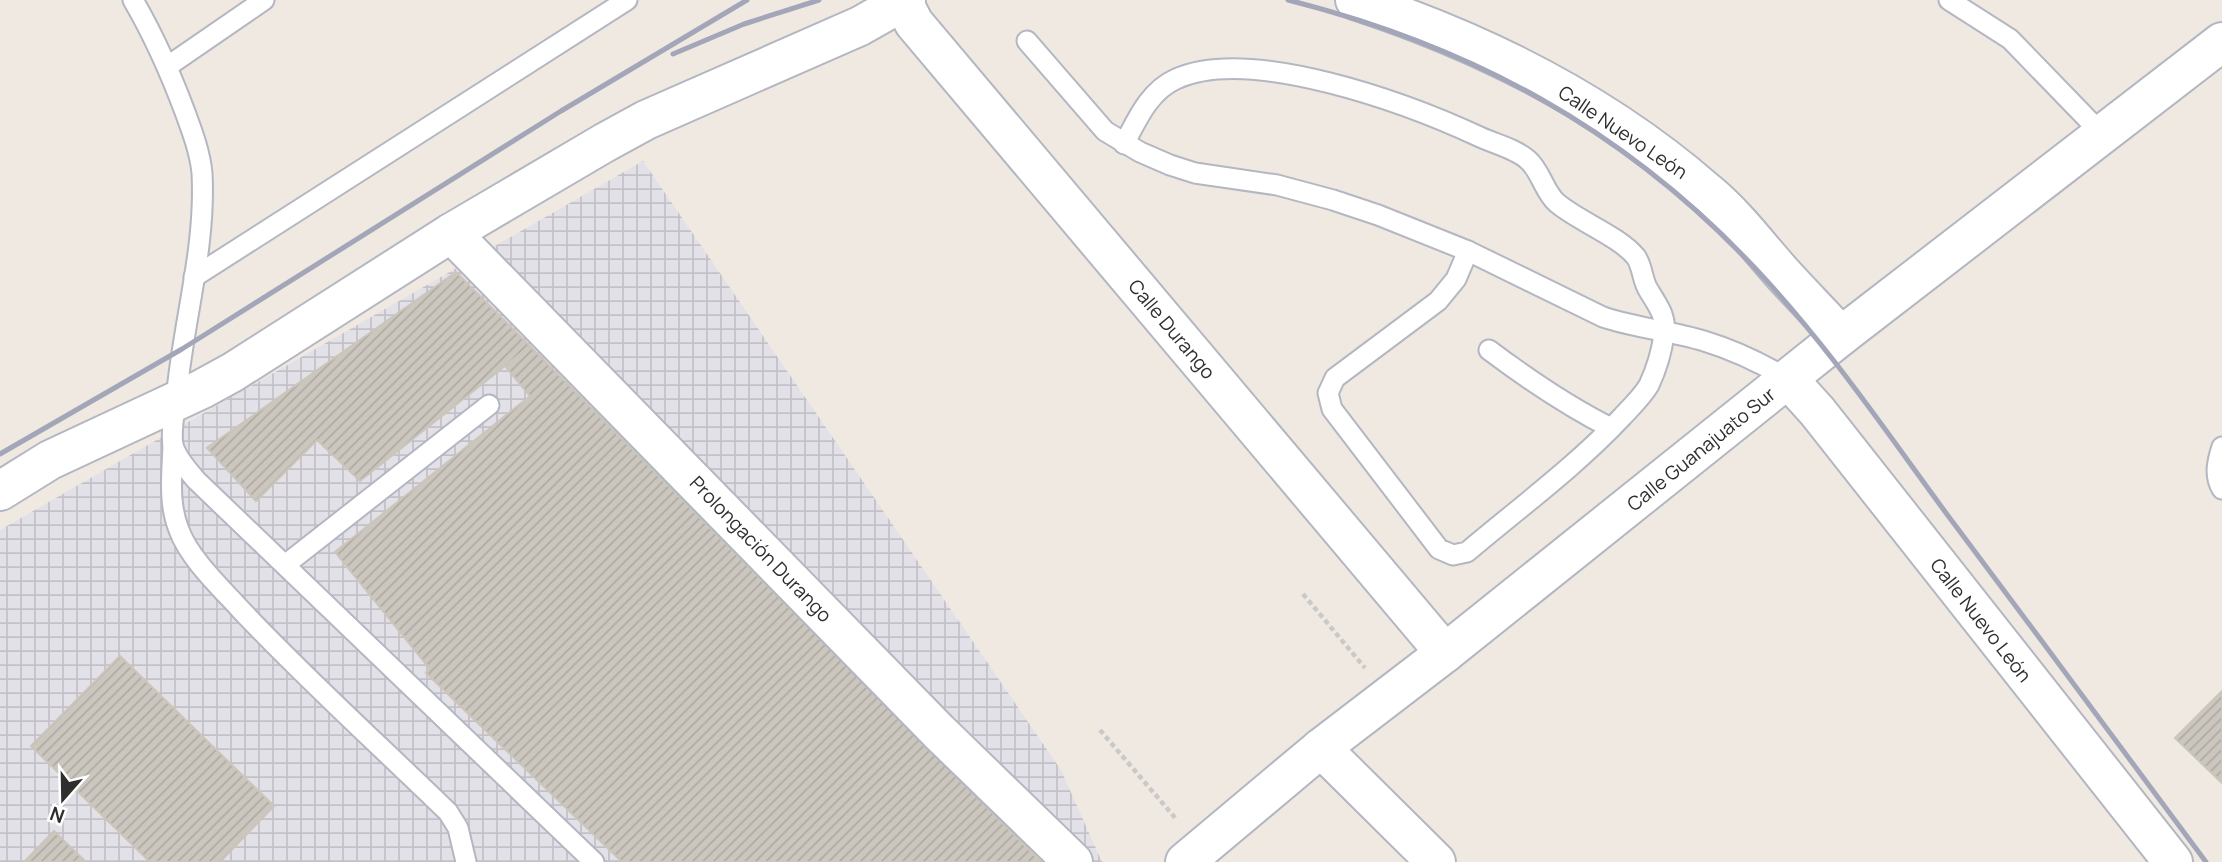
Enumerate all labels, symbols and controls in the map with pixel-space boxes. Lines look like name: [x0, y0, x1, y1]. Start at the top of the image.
street label: Calle Nuevo León: [1553, 79, 1693, 185]
street label: Calle Durango: [1123, 274, 1221, 384]
street label: Calle Guanajuato Sur: [1621, 381, 1781, 517]
street label: Prolongación Durango: [684, 470, 838, 628]
street label: Calle Nuevo León: [1924, 553, 2038, 687]
north arrow: [28, 764, 98, 834]
text: N: [46, 800, 68, 830]

